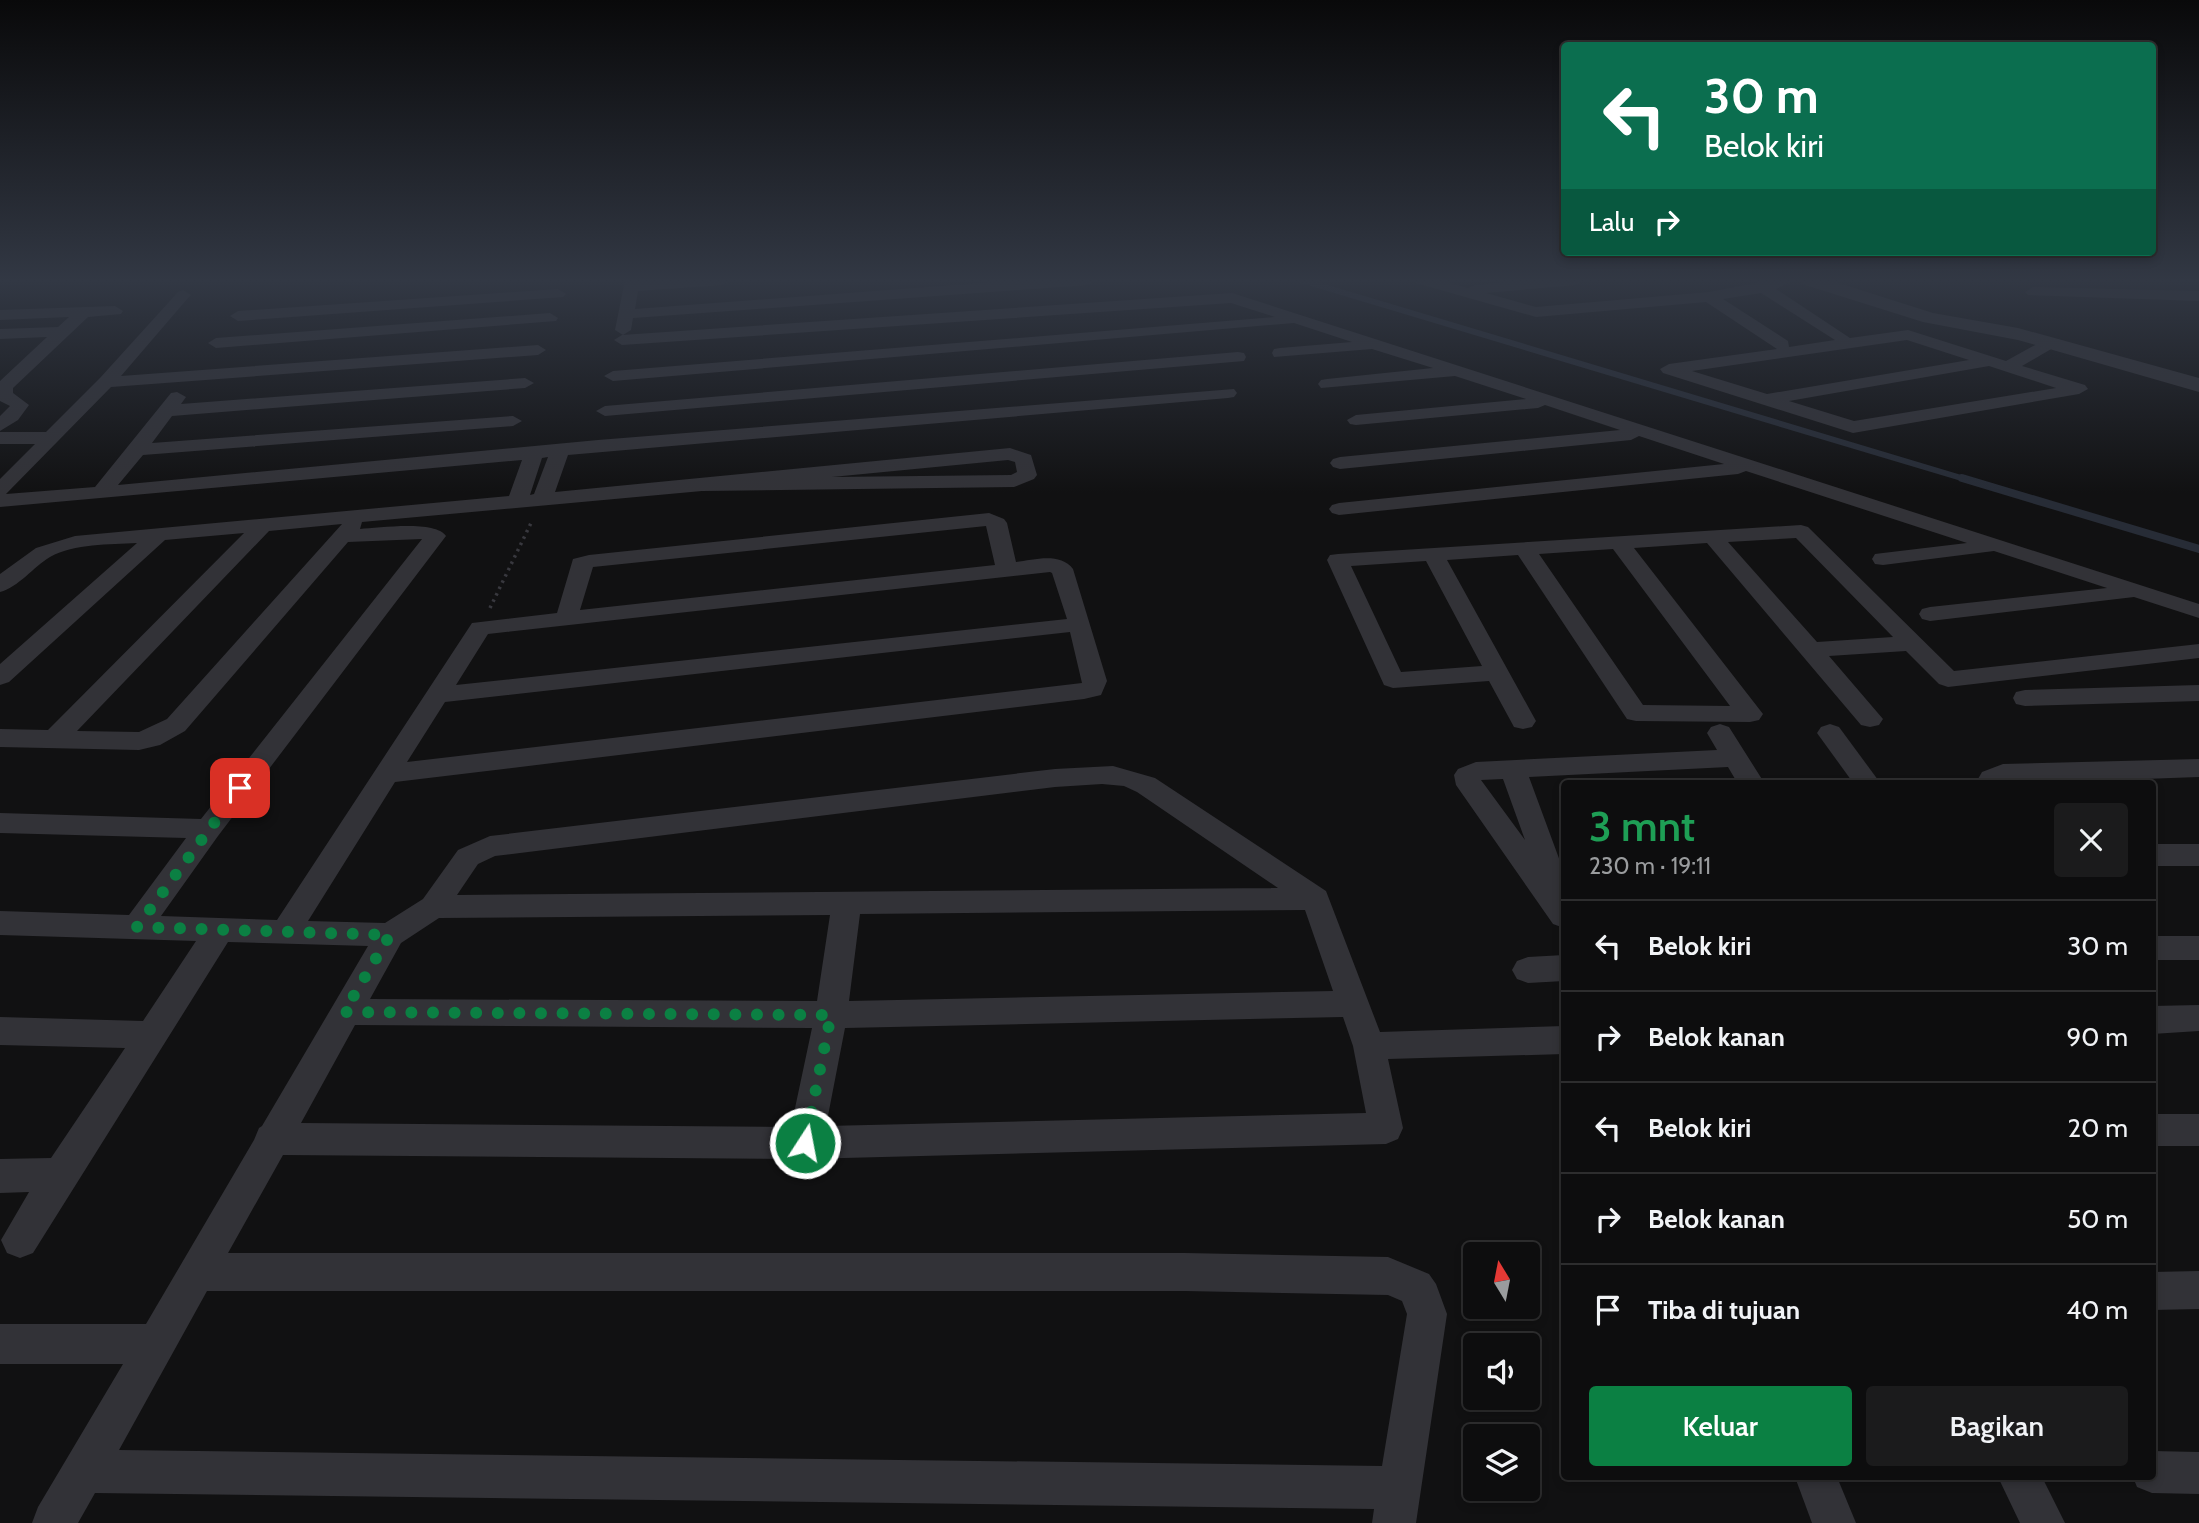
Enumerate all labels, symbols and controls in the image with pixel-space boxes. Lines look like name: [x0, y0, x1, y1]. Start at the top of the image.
text: 30 m: [1704, 66, 1819, 125]
icon: left: [1589, 70, 1680, 161]
text: Belok kiri: [1704, 126, 1824, 165]
icon: right: [1648, 203, 1686, 241]
text: Lalu: [1589, 206, 1634, 238]
pin: [210, 758, 270, 818]
icon: arrive: [221, 769, 259, 807]
text: 3 mnt: [1589, 800, 1695, 852]
button: close: [2054, 803, 2128, 877]
text: 230 m · 19:11: [1589, 852, 1711, 880]
icon: left: [1589, 927, 1627, 965]
text: Belok kiri: [1648, 930, 1751, 962]
text: 30 m: [2067, 930, 2128, 962]
icon: right: [1589, 1018, 1627, 1056]
text: Belok kanan: [1648, 1021, 1785, 1053]
text: 90 m: [2066, 1021, 2128, 1053]
position arrow: [768, 1106, 842, 1180]
icon: left: [1589, 1109, 1627, 1147]
text: Belok kiri: [1648, 1112, 1751, 1144]
text: 20 m: [2068, 1112, 2128, 1144]
icon: right: [1589, 1200, 1627, 1238]
text: Belok kanan: [1648, 1203, 1785, 1235]
text: 50 m: [2067, 1203, 2128, 1235]
north arrow: [1463, 1242, 1540, 1320]
map controls: [1463, 1242, 1540, 1501]
icon: arrive: [1589, 1291, 1627, 1329]
text: Tiba di tujuan: [1648, 1294, 1800, 1326]
text: 40 m: [2066, 1294, 2128, 1326]
button: sound: [1463, 1333, 1540, 1410]
button: Keluar: [1589, 1386, 1852, 1466]
button: Bagikan: [1866, 1386, 2128, 1466]
button: layers: [1463, 1424, 1540, 1501]

